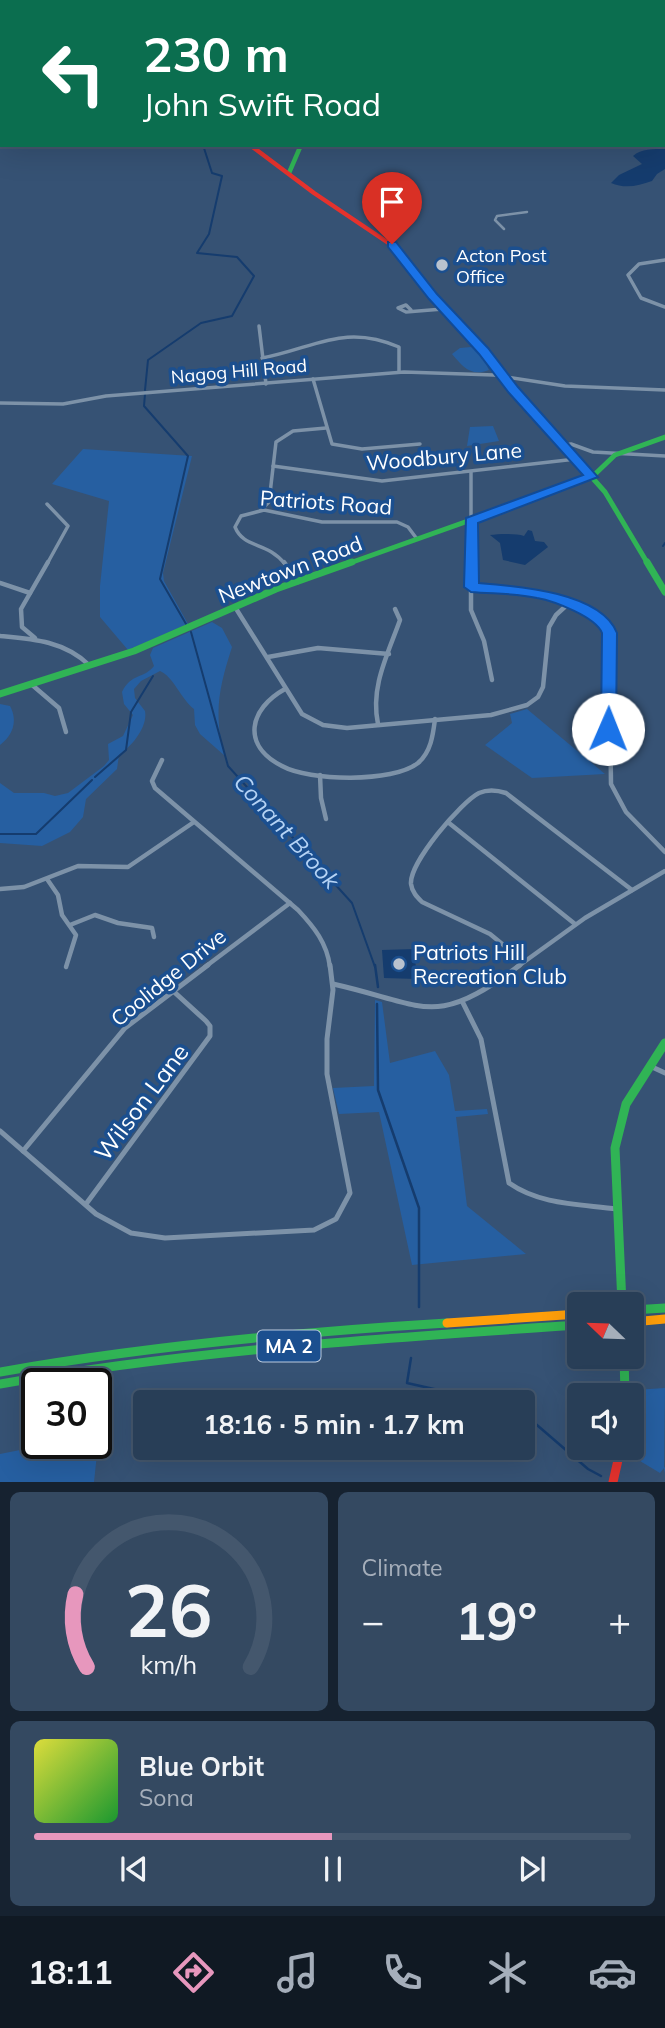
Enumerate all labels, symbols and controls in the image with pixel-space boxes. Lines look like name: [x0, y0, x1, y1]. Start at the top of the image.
text: 230 m: [143, 23, 289, 84]
icon: left: [28, 28, 119, 119]
text: John Swift Road: [143, 84, 381, 124]
pin: [362, 172, 422, 244]
icon: arrive: [373, 183, 411, 221]
place label: Acton Post Office: [456, 244, 547, 288]
marker: Acton Post Office: [434, 257, 450, 273]
street label: Nagog Hill Road: [170, 354, 308, 388]
street label: Woodbury Lane: [365, 436, 523, 476]
street label: Patriots Road: [259, 484, 393, 520]
street label: Newtown Road: [214, 530, 366, 608]
position arrow: [571, 692, 645, 766]
water label: Conant Brook: [228, 767, 347, 895]
street label: Coolidge Drive: [105, 923, 231, 1031]
place label: Patriots Hill Recreation Club: [413, 939, 567, 989]
marker: Patriots Hill Recreation Club: [391, 956, 407, 972]
street label: Wilson Lane: [87, 1038, 195, 1166]
north arrow: [567, 1292, 644, 1368]
map controls: [567, 1292, 644, 1460]
road number: MA 2: [258, 1330, 320, 1362]
speed limit sign: 30: [21, 1368, 112, 1459]
button: sound: [567, 1383, 644, 1460]
text: 18:16 · 5 min · 1.7 km: [203, 1408, 465, 1441]
text: Climate: [362, 1553, 443, 1582]
text: 26: [125, 1565, 212, 1656]
text: 19°: [455, 1588, 537, 1653]
text: −: [362, 1597, 384, 1645]
text: +: [608, 1597, 631, 1645]
text: km/h: [140, 1649, 197, 1680]
text: Blue Orbit: [139, 1750, 264, 1783]
text: Sona: [139, 1783, 194, 1812]
icon: previous: [115, 1850, 153, 1888]
icon: pause: [314, 1850, 352, 1888]
icon: next: [513, 1850, 551, 1888]
icon: directions: [169, 1948, 218, 1997]
icon: music: [273, 1948, 322, 1997]
icon: phone: [378, 1948, 427, 1997]
icon: climate: [483, 1948, 532, 1997]
icon: car: [588, 1948, 637, 1997]
text: 18:11: [28, 1952, 113, 1992]

